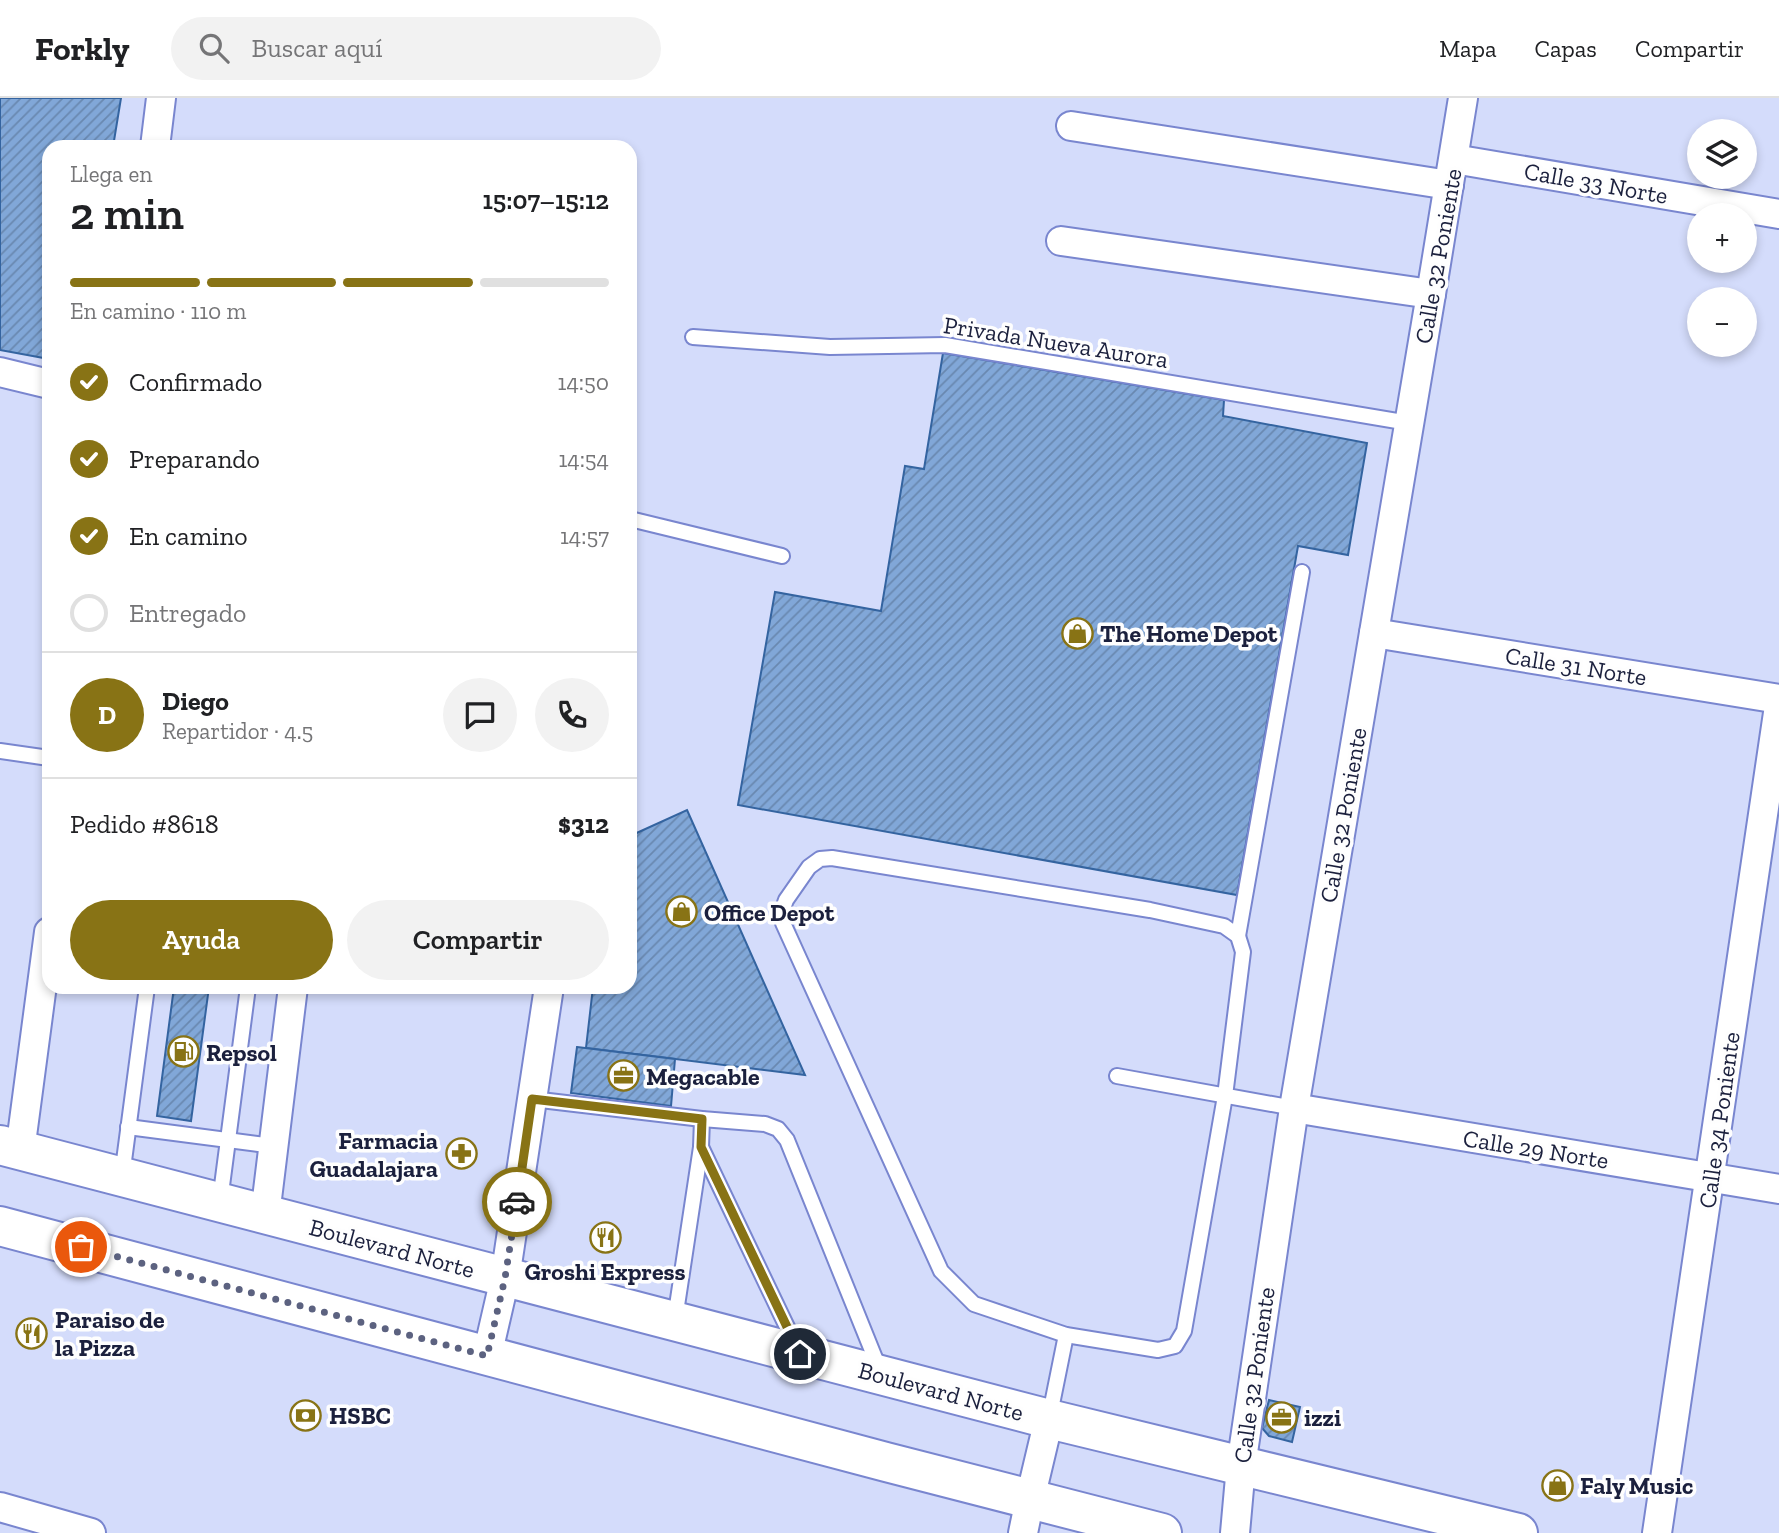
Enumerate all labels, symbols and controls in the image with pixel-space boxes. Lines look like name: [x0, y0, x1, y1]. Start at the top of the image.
search box: [171, 17, 661, 80]
text: Forkly: [35, 29, 129, 68]
icon: search: [195, 29, 233, 67]
text: Buscar aquí: [251, 32, 382, 64]
text: Mapa: [1439, 34, 1496, 63]
text: Capas: [1534, 34, 1597, 63]
text: Compartir: [1635, 34, 1744, 63]
map controls: [1687, 119, 1757, 357]
button: layers: [1687, 119, 1757, 189]
street label: Calle 33 Norte: [1522, 156, 1670, 210]
text: Llega en: [70, 160, 152, 188]
street label: Calle 32 Poniente: [1408, 166, 1468, 346]
text: 15:07–15:12: [482, 184, 609, 216]
text: 2 min: [70, 186, 184, 241]
button: +: [1687, 203, 1757, 273]
button: −: [1687, 287, 1757, 357]
text: En camino · 110 m: [70, 297, 246, 325]
street label: Privada Nueva Aurora: [942, 310, 1171, 374]
icon: check: [70, 363, 108, 401]
text: Confirmado: [129, 366, 262, 398]
text: 14:50: [558, 368, 609, 396]
icon: check: [70, 440, 108, 478]
text: Preparando: [129, 443, 260, 475]
text: 14:54: [558, 445, 609, 473]
icon: check: [70, 517, 108, 555]
text: En camino: [129, 520, 248, 552]
text: 14:57: [560, 522, 609, 550]
text: Entregado: [129, 597, 246, 629]
shop icon: The Home Depot: [1060, 616, 1094, 650]
place label: The Home Depot: [1100, 619, 1278, 648]
street label: Calle 31 Norte: [1503, 641, 1649, 691]
button: chat: [443, 678, 517, 752]
button: phone: [535, 678, 609, 752]
text: Diego: [162, 685, 229, 717]
text: D: [98, 699, 116, 731]
text: Repartidor · 4.5: [162, 717, 313, 745]
street label: Calle 32 Poniente: [1313, 725, 1373, 905]
text: Pedido #8618: [70, 808, 219, 840]
text: $312: [558, 808, 609, 840]
shop icon: Office Depot: [664, 895, 698, 929]
place label: Office Depot: [704, 898, 835, 927]
button: Ayuda: [70, 900, 333, 980]
button: Compartir: [347, 900, 609, 980]
street label: Calle 34 Poniente: [1692, 1030, 1746, 1210]
fuel station icon: Repsol: [166, 1035, 200, 1069]
place label: Repsol: [206, 1038, 277, 1067]
office icon: Megacable: [606, 1059, 640, 1093]
place label: Megacable: [646, 1062, 760, 1091]
street label: Calle 29 Norte: [1461, 1123, 1611, 1175]
place label: Farmacia Guadalajara: [310, 1126, 438, 1183]
pharmacy icon: Farmacia Guadalajara: [444, 1137, 478, 1171]
courier: [482, 1167, 552, 1237]
icon: car: [498, 1183, 536, 1221]
street label: Boulevard Norte: [306, 1212, 478, 1284]
pin: [51, 1217, 111, 1277]
restaurant icon: Groshi Express: [588, 1220, 622, 1254]
icon: bag: [62, 1228, 100, 1266]
place label: Groshi Express: [524, 1257, 686, 1286]
street label: Calle 32 Poniente: [1227, 1285, 1281, 1465]
place label: Paraiso de la Pizza: [55, 1305, 165, 1362]
restaurant icon: Paraiso de la Pizza: [15, 1316, 49, 1350]
pin: [770, 1324, 830, 1384]
icon: home: [781, 1335, 819, 1373]
street label: Boulevard Norte: [855, 1355, 1027, 1427]
bank icon: HSBC: [289, 1398, 323, 1432]
office icon: izzi: [1264, 1400, 1298, 1434]
place label: HSBC: [329, 1401, 391, 1430]
place label: izzi: [1304, 1403, 1341, 1432]
shop icon: Faly Music: [1540, 1468, 1574, 1502]
place label: Faly Music: [1580, 1471, 1693, 1500]

